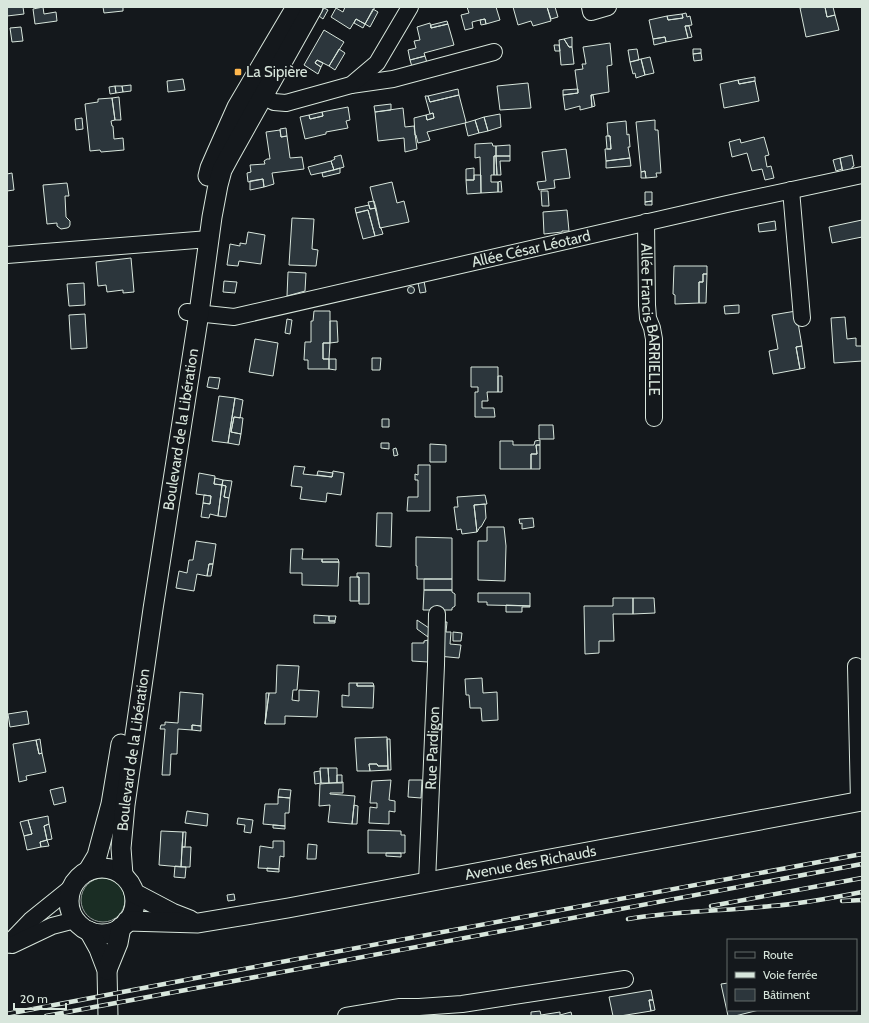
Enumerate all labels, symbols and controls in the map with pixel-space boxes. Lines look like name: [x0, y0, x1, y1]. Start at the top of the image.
place label: La Sipière: [246, 63, 308, 81]
marker: La Sipière: [233, 67, 243, 77]
street label: Allée César Léotard: [470, 227, 592, 271]
street label: Allée Francis BARRIELLE: [637, 243, 664, 396]
street label: Boulevard de la Libération: [159, 347, 202, 512]
street label: Boulevard de la Libération: [114, 667, 153, 832]
street label: Rue Pardigon: [422, 706, 443, 790]
street label: Avenue des Richauds: [463, 842, 598, 884]
legend: [727, 939, 857, 1011]
text: Route: [763, 947, 793, 962]
text: Voie ferrée: [763, 967, 817, 982]
scale bar: [14, 985, 66, 1011]
text: Bâtiment: [763, 987, 810, 1002]
text: 20 m: [20, 991, 48, 1006]

